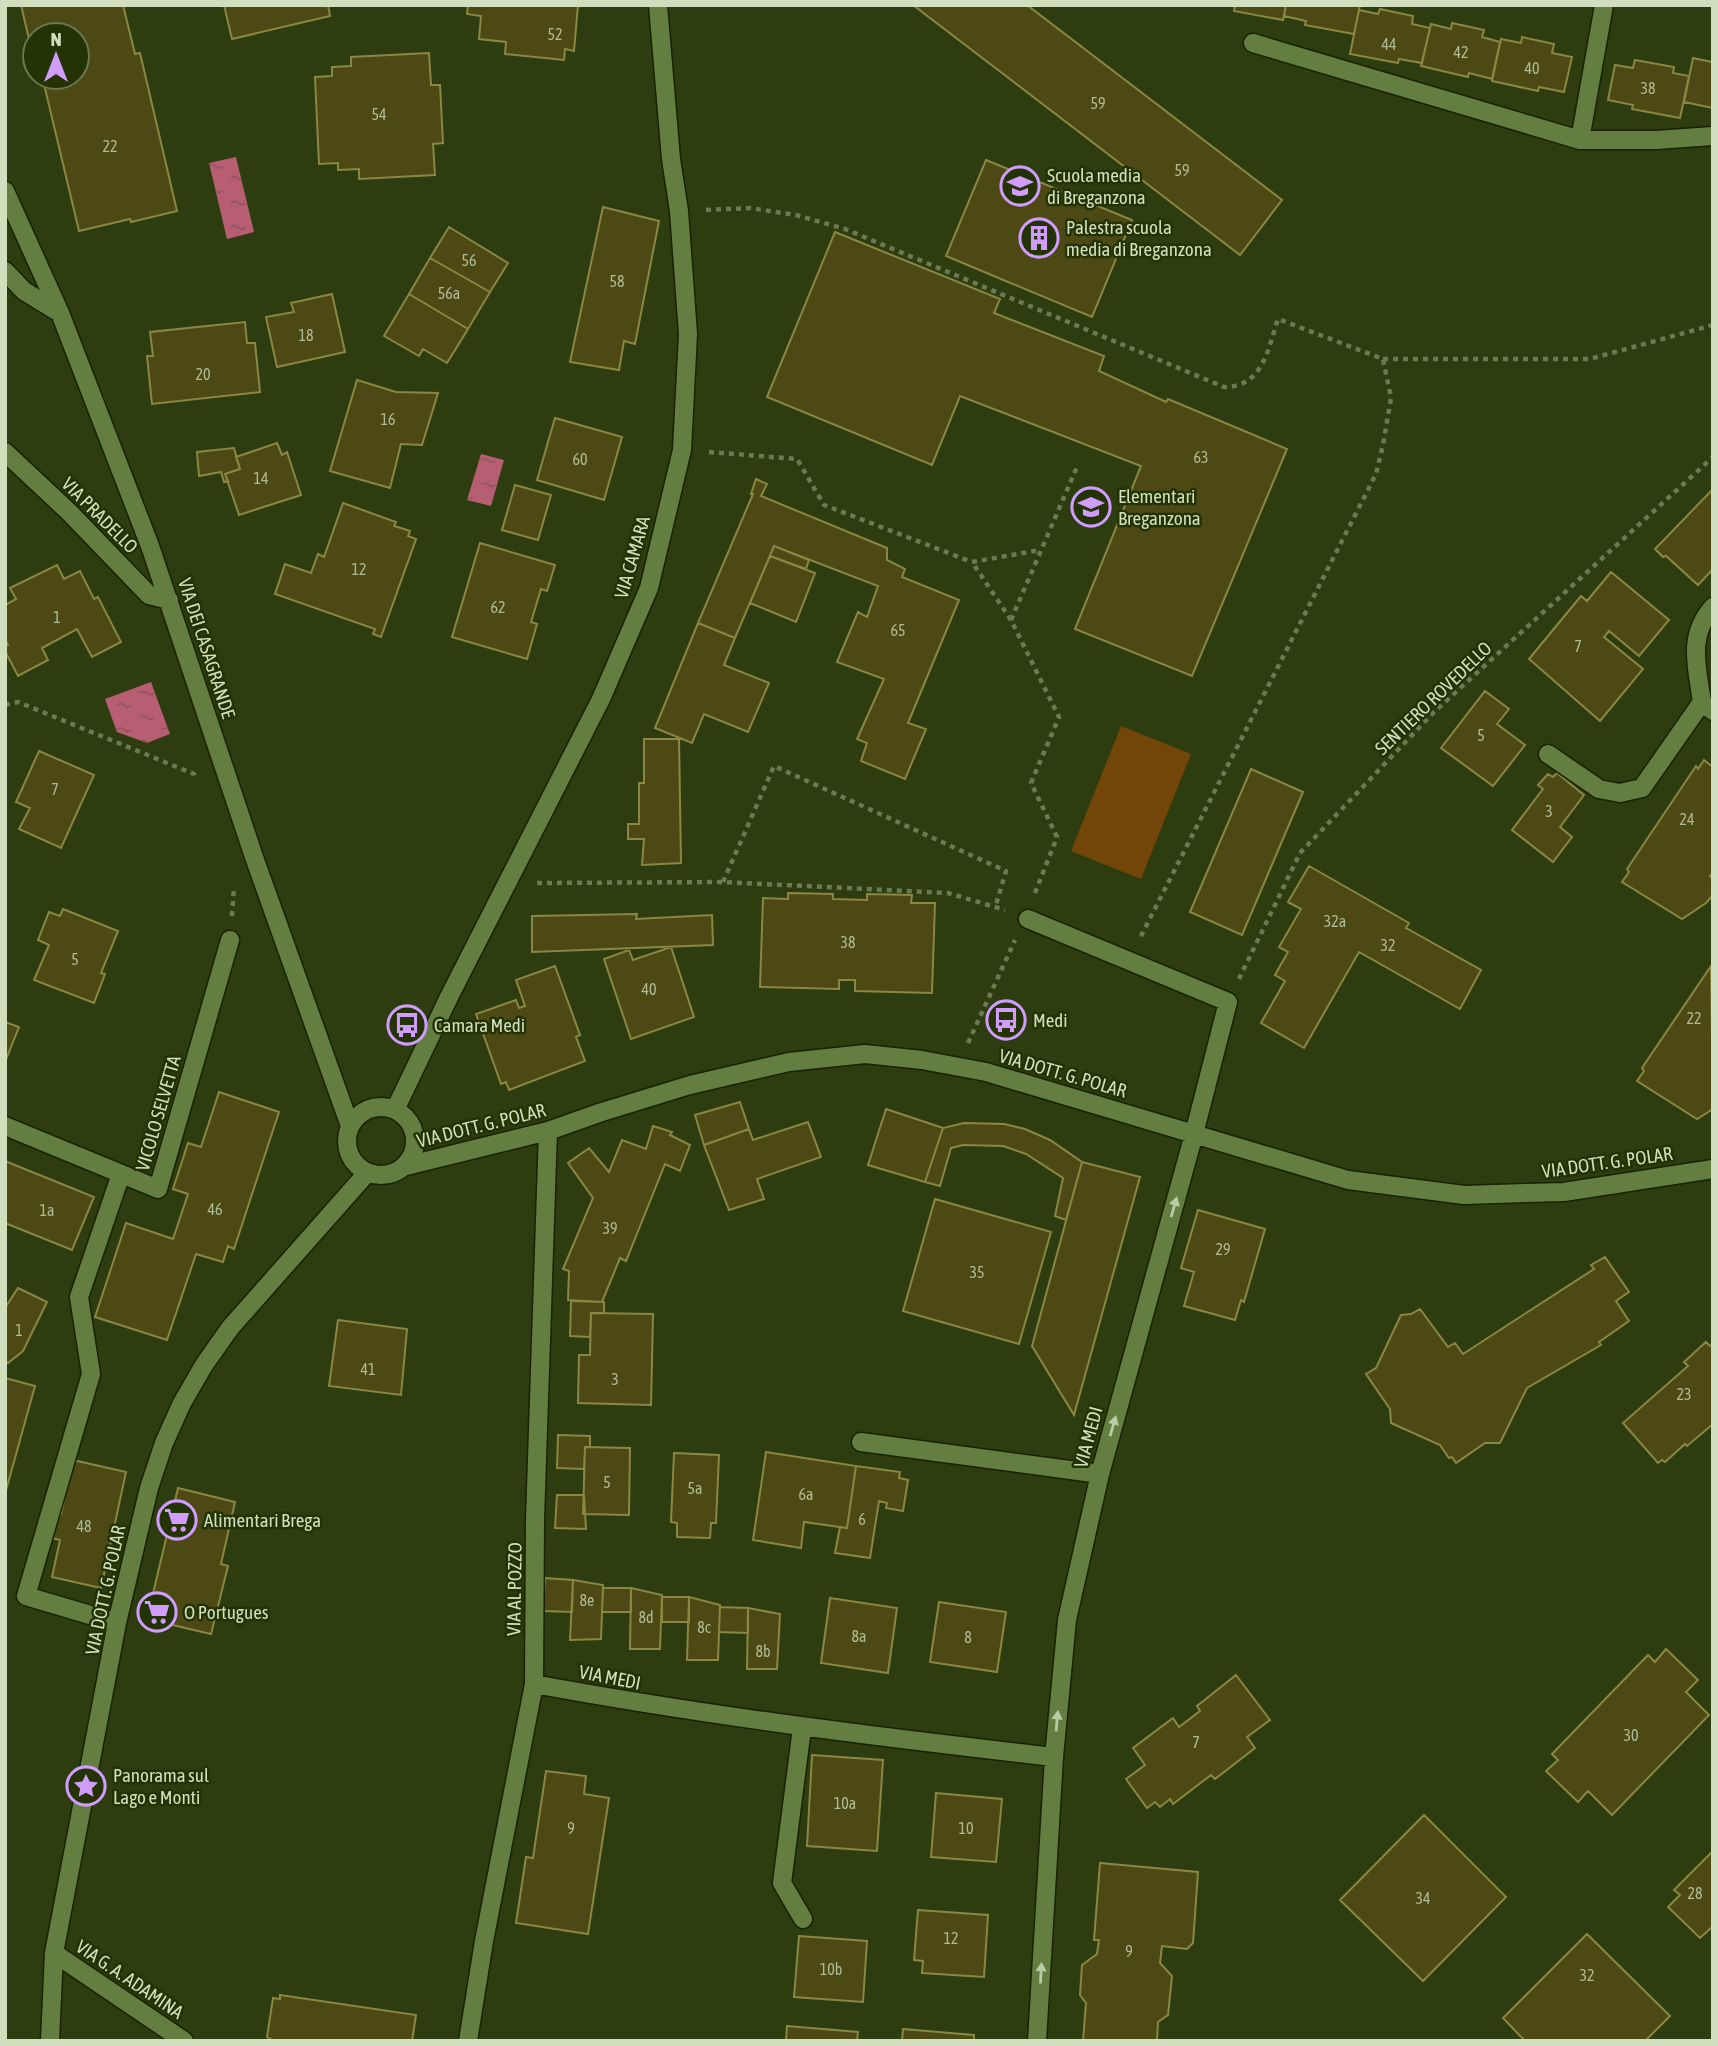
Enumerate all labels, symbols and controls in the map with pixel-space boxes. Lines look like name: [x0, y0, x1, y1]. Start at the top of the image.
north arrow: [21, 21, 91, 91]
house number: 52: [547, 25, 563, 43]
text: N: [50, 28, 62, 50]
house number: 44: [1381, 35, 1397, 53]
house number: 42: [1453, 43, 1469, 61]
house number: 40: [1524, 59, 1540, 77]
house number: 38: [1640, 79, 1656, 97]
house number: 59: [1090, 94, 1106, 112]
house number: 54: [371, 105, 387, 123]
house number: 22: [102, 137, 118, 155]
house number: 59: [1174, 161, 1190, 179]
place label: Scuola media di Breganzona: [1047, 164, 1146, 208]
school or university icon: Scuola media di Breganzona: [999, 165, 1041, 207]
place label: Palestra scuola media di Breganzona: [1066, 216, 1212, 260]
building icon: Palestra scuola media di Breganzona: [1018, 217, 1060, 259]
house number: 56: [461, 251, 477, 269]
house number: 58: [609, 272, 625, 290]
house number: 56a: [438, 284, 460, 302]
house number: 18: [298, 326, 314, 344]
house number: 20: [195, 365, 211, 383]
house number: 16: [380, 410, 396, 428]
house number: 63: [1193, 448, 1209, 466]
house number: 60: [572, 450, 588, 468]
house number: 14: [253, 469, 269, 487]
street label: VIA PRADELLO: [57, 472, 143, 558]
place label: Elementari Breganzona: [1118, 485, 1201, 529]
school or university icon: Elementari Breganzona: [1070, 486, 1112, 528]
street label: VIA CAMARA: [610, 513, 654, 601]
house number: 12: [351, 560, 367, 578]
street label: VIA DEI CASAGRANDE: [174, 575, 240, 721]
house number: 62: [490, 598, 506, 616]
house number: 1: [53, 608, 61, 626]
house number: 65: [890, 621, 906, 639]
street label: SENTIERO ROVEDELLO: [1370, 637, 1496, 759]
house number: 7: [1574, 637, 1582, 655]
house number: 5: [1477, 726, 1485, 744]
house number: 7: [51, 780, 59, 798]
house number: 3: [1545, 802, 1553, 820]
house number: 24: [1679, 810, 1695, 828]
house number: 32a: [1324, 912, 1346, 930]
house number: 38: [840, 933, 856, 951]
house number: 32: [1380, 936, 1396, 954]
house number: 5: [71, 950, 79, 968]
house number: 40: [641, 980, 657, 998]
bus stop icon: Medi: [985, 999, 1027, 1041]
bus stop icon: Camara Medi: [386, 1004, 428, 1046]
place label: Medi: [1033, 1009, 1068, 1031]
house number: 22: [1686, 1009, 1702, 1027]
place label: Camara Medi: [434, 1014, 525, 1036]
street label: VIA DOTT. G. POLAR: [997, 1044, 1130, 1102]
street label: VICOLO SELVETTA: [131, 1052, 185, 1173]
street label: VIA DOTT. G. POLAR: [414, 1098, 548, 1152]
street label: VIA DOTT. G. POLAR: [1540, 1142, 1674, 1182]
one-way arrow: [1169, 1196, 1180, 1218]
house number: 46: [207, 1200, 223, 1218]
house number: 1a: [40, 1201, 54, 1219]
house number: 39: [602, 1219, 618, 1237]
house number: 29: [1215, 1240, 1231, 1258]
house number: 35: [969, 1263, 985, 1281]
house number: 1: [15, 1321, 23, 1339]
house number: 41: [360, 1360, 376, 1378]
house number: 3: [611, 1370, 619, 1388]
house number: 23: [1676, 1385, 1692, 1403]
street label: VIA MEDI: [1069, 1404, 1107, 1470]
one-way arrow: [1108, 1415, 1119, 1437]
house number: 5: [603, 1473, 611, 1491]
house number: 5a: [688, 1479, 702, 1497]
house number: 6a: [799, 1485, 813, 1503]
supermarket icon: Alimentari Brega: [156, 1499, 198, 1541]
place label: Alimentari Brega: [204, 1509, 321, 1531]
house number: 6: [858, 1510, 866, 1528]
house number: 48: [76, 1517, 92, 1535]
street label: VIA DOTT. G. POLAR: [81, 1523, 130, 1657]
street label: VIA AL POZZO: [502, 1542, 526, 1636]
supermarket icon: O Portugues: [136, 1591, 178, 1633]
house number: 8e: [580, 1591, 594, 1609]
place label: O Portugues: [184, 1601, 269, 1623]
house number: 8d: [638, 1608, 654, 1626]
house number: 8c: [697, 1618, 711, 1636]
house number: 8a: [852, 1627, 866, 1645]
house number: 8: [964, 1628, 972, 1646]
house number: 8b: [755, 1642, 771, 1660]
street label: VIA MEDI: [577, 1660, 643, 1694]
one-way arrow: [1052, 1710, 1063, 1732]
house number: 30: [1623, 1726, 1639, 1744]
house number: 7: [1192, 1733, 1200, 1751]
place label: Panorama sul Lago e Monti: [113, 1764, 209, 1808]
place icon: Panorama sul Lago e Monti: [65, 1765, 107, 1807]
house number: 10a: [834, 1794, 856, 1812]
house number: 9: [567, 1819, 575, 1837]
house number: 10: [958, 1819, 974, 1837]
house number: 28: [1687, 1884, 1703, 1902]
house number: 34: [1415, 1889, 1431, 1907]
house number: 12: [943, 1929, 959, 1947]
street label: VIA G. A. ADAMINA: [72, 1935, 188, 2023]
house number: 9: [1125, 1942, 1133, 1960]
house number: 10b: [820, 1960, 842, 1978]
one-way arrow: [1036, 1961, 1047, 1983]
house number: 32: [1579, 1966, 1595, 1984]

